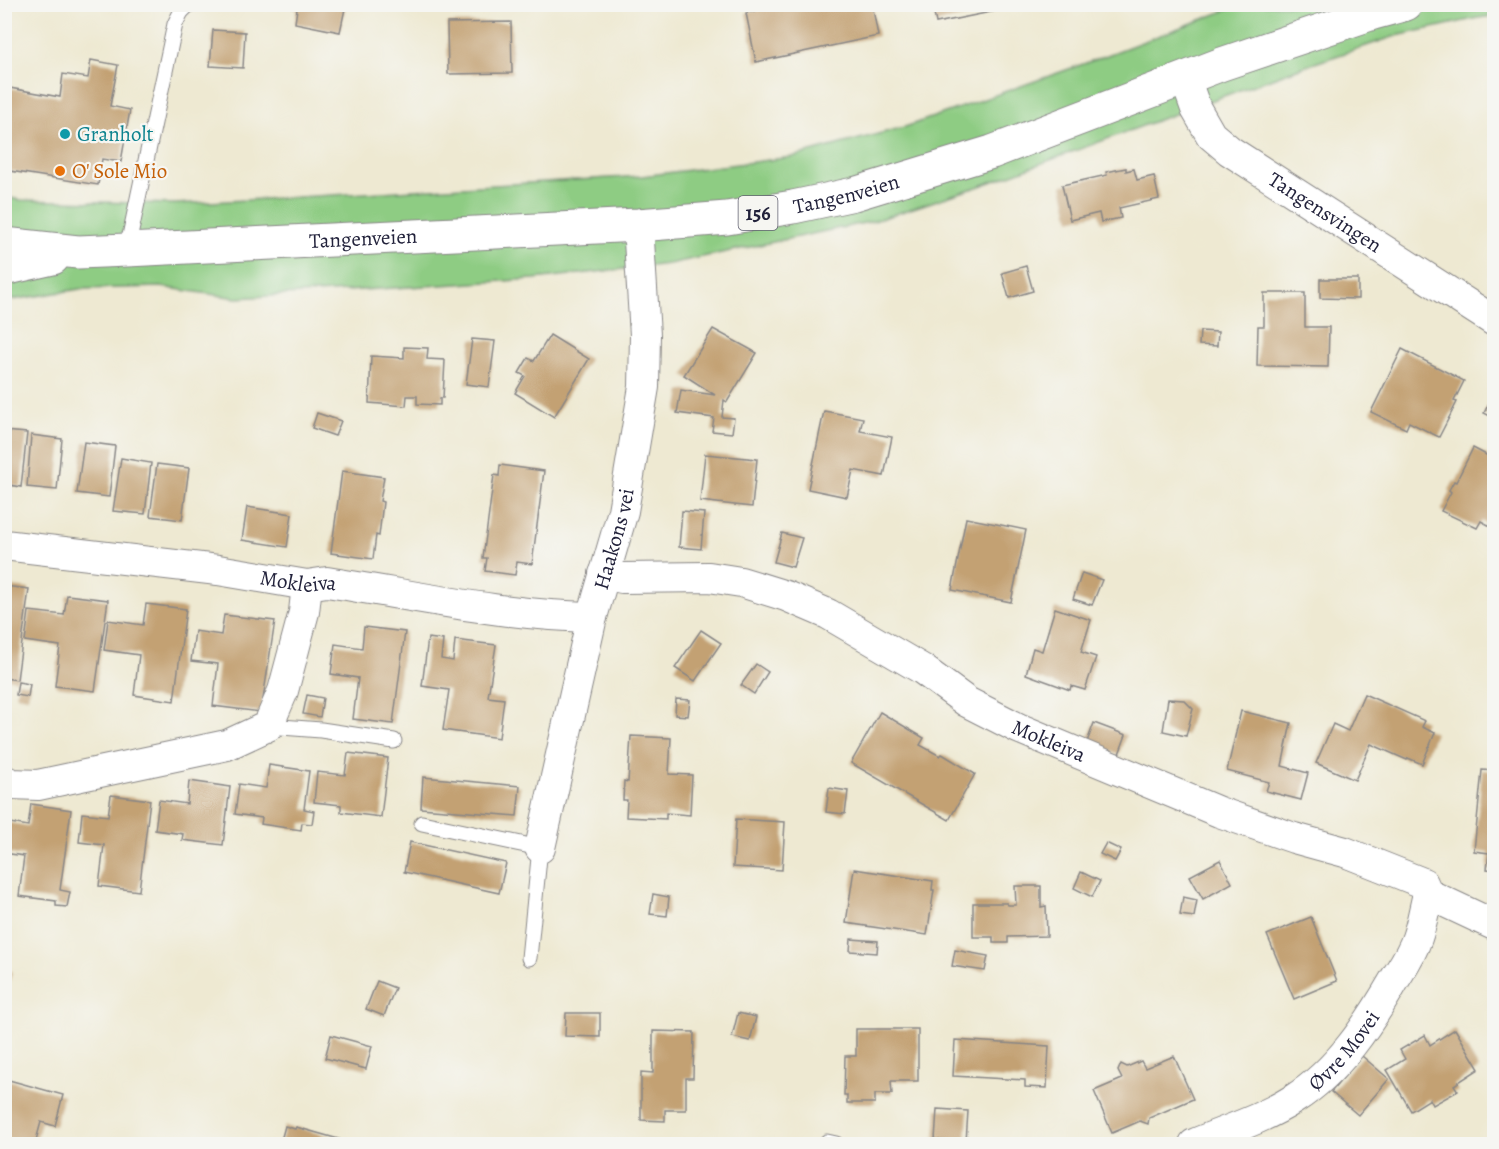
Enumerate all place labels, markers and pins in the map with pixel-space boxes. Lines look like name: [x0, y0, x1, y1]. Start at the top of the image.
place label: Granholt: [77, 120, 154, 148]
marker: Granholt: [58, 127, 72, 141]
place label: O' Sole Mio: [72, 157, 167, 185]
marker: O' Sole Mio: [53, 164, 67, 178]

